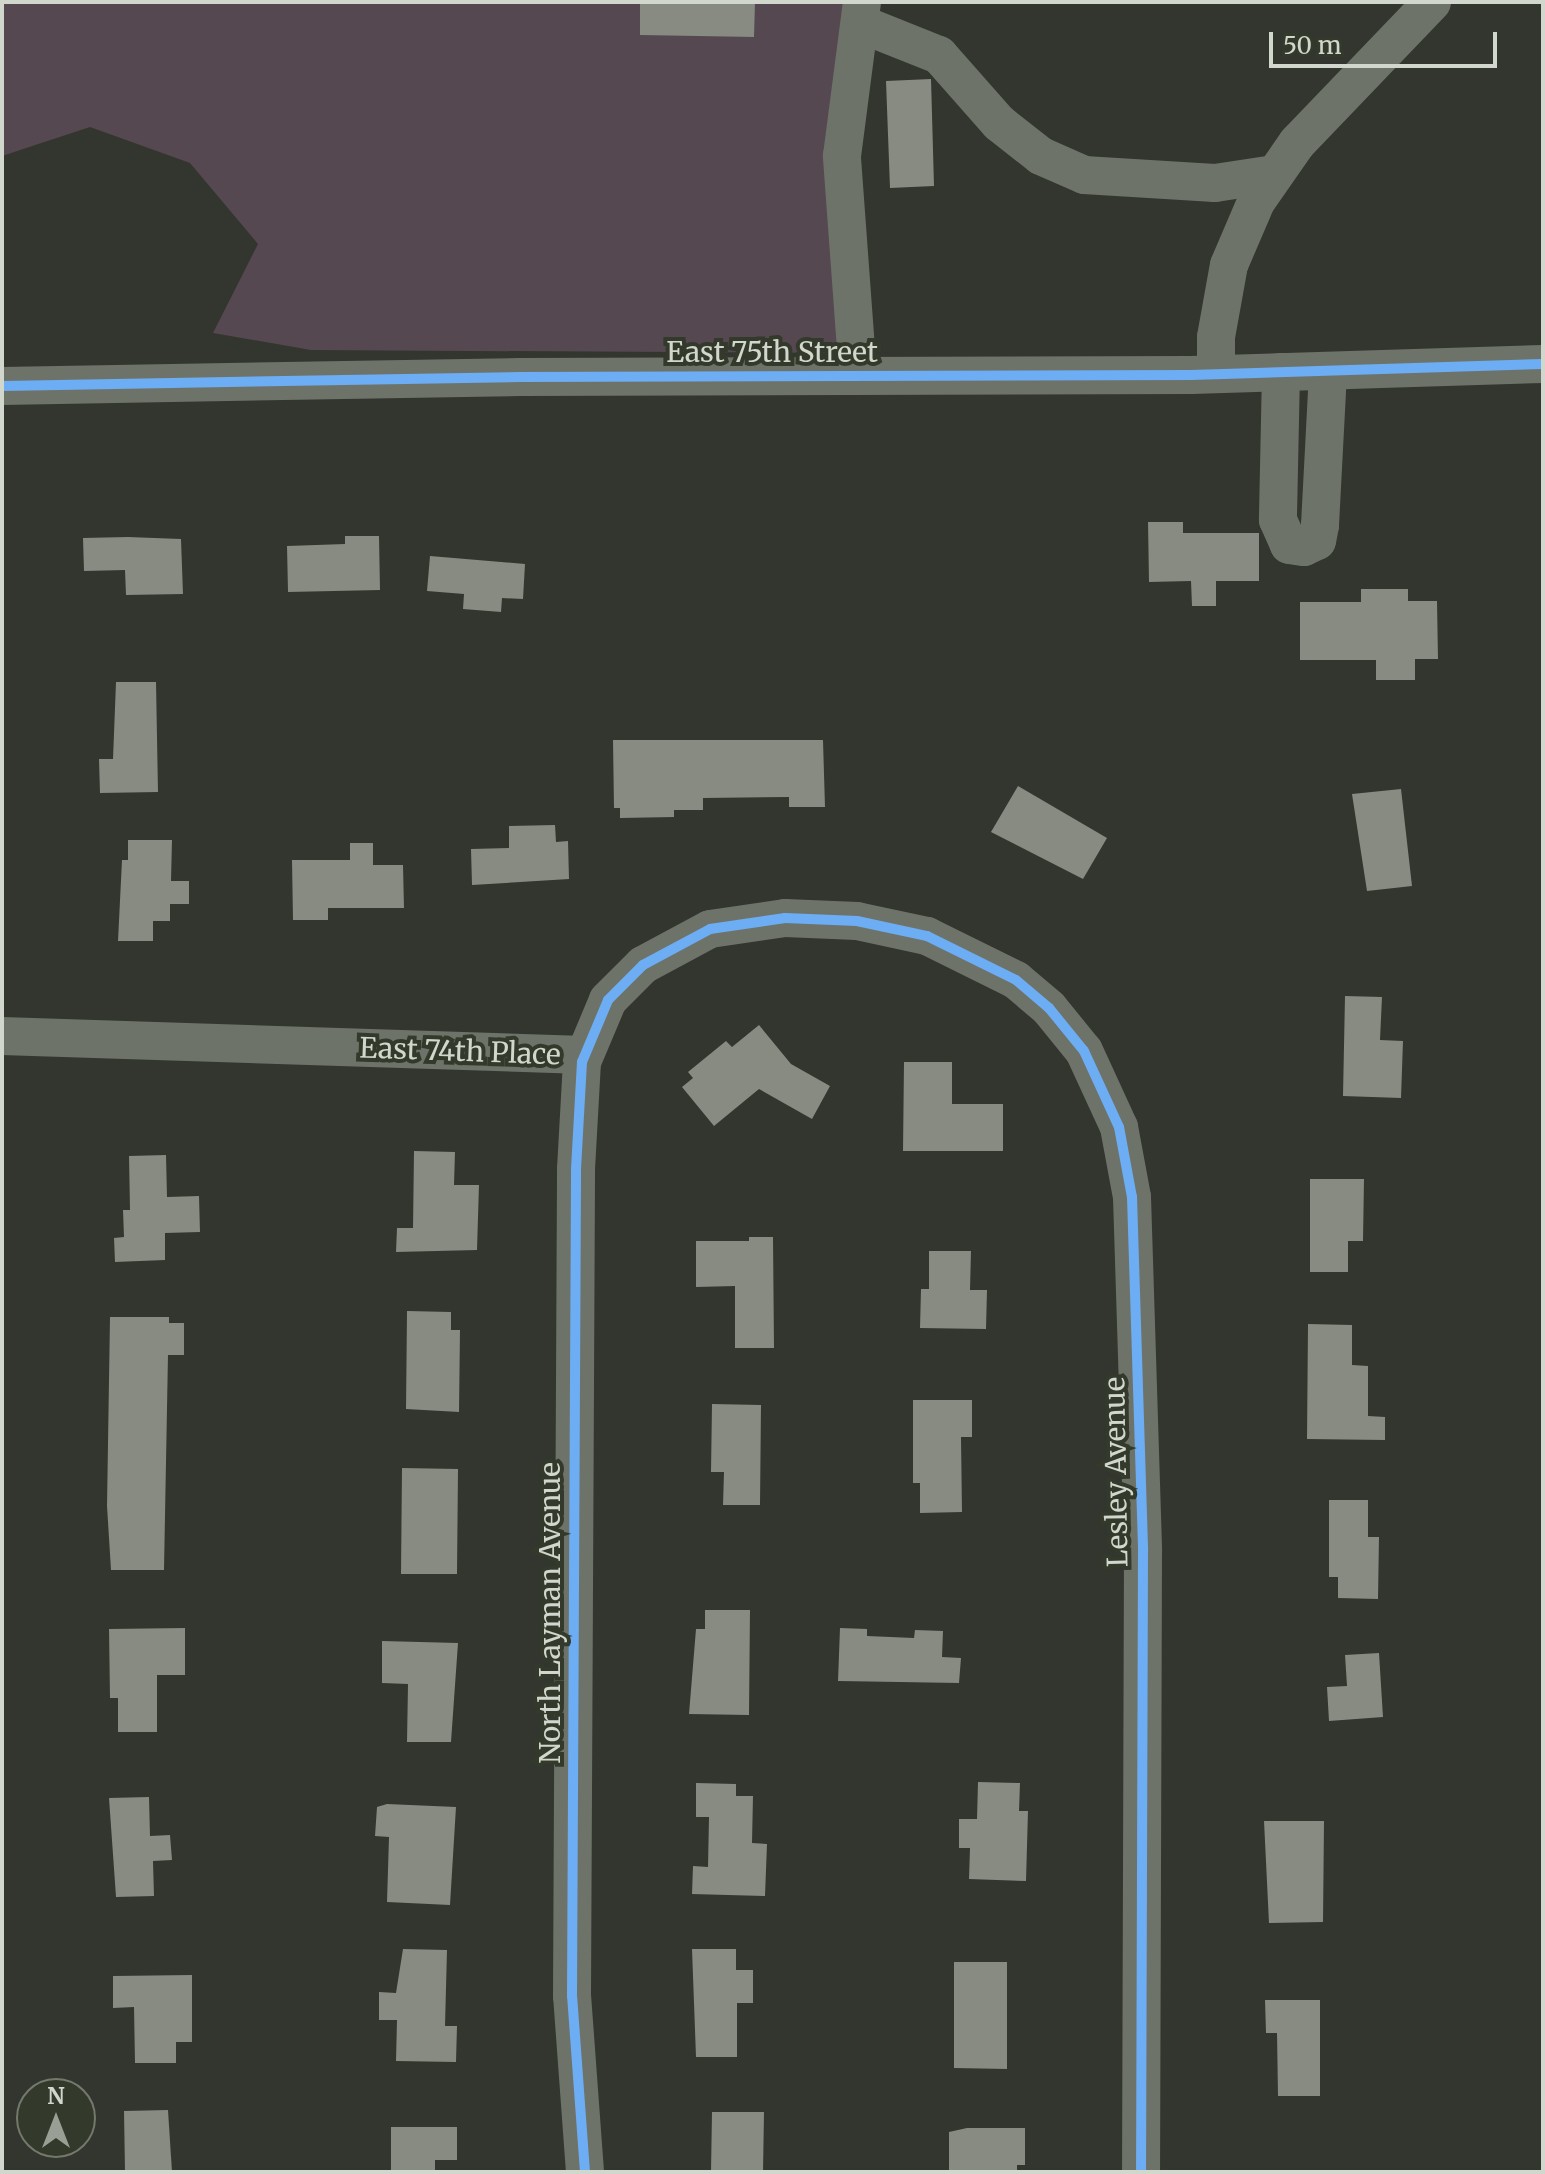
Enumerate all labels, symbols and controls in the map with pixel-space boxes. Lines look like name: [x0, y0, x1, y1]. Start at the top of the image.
scale bar: [1273, 16, 1501, 66]
text: 50 m: [1283, 30, 1342, 61]
street label: East 75th Street: [666, 335, 878, 369]
street label: East 74th Place: [359, 1031, 561, 1071]
street label: Lesley Avenue: [1098, 1376, 1134, 1568]
street label: North Layman Avenue: [533, 1462, 567, 1764]
north arrow: [16, 2078, 96, 2158]
text: N: [47, 2082, 65, 2110]

